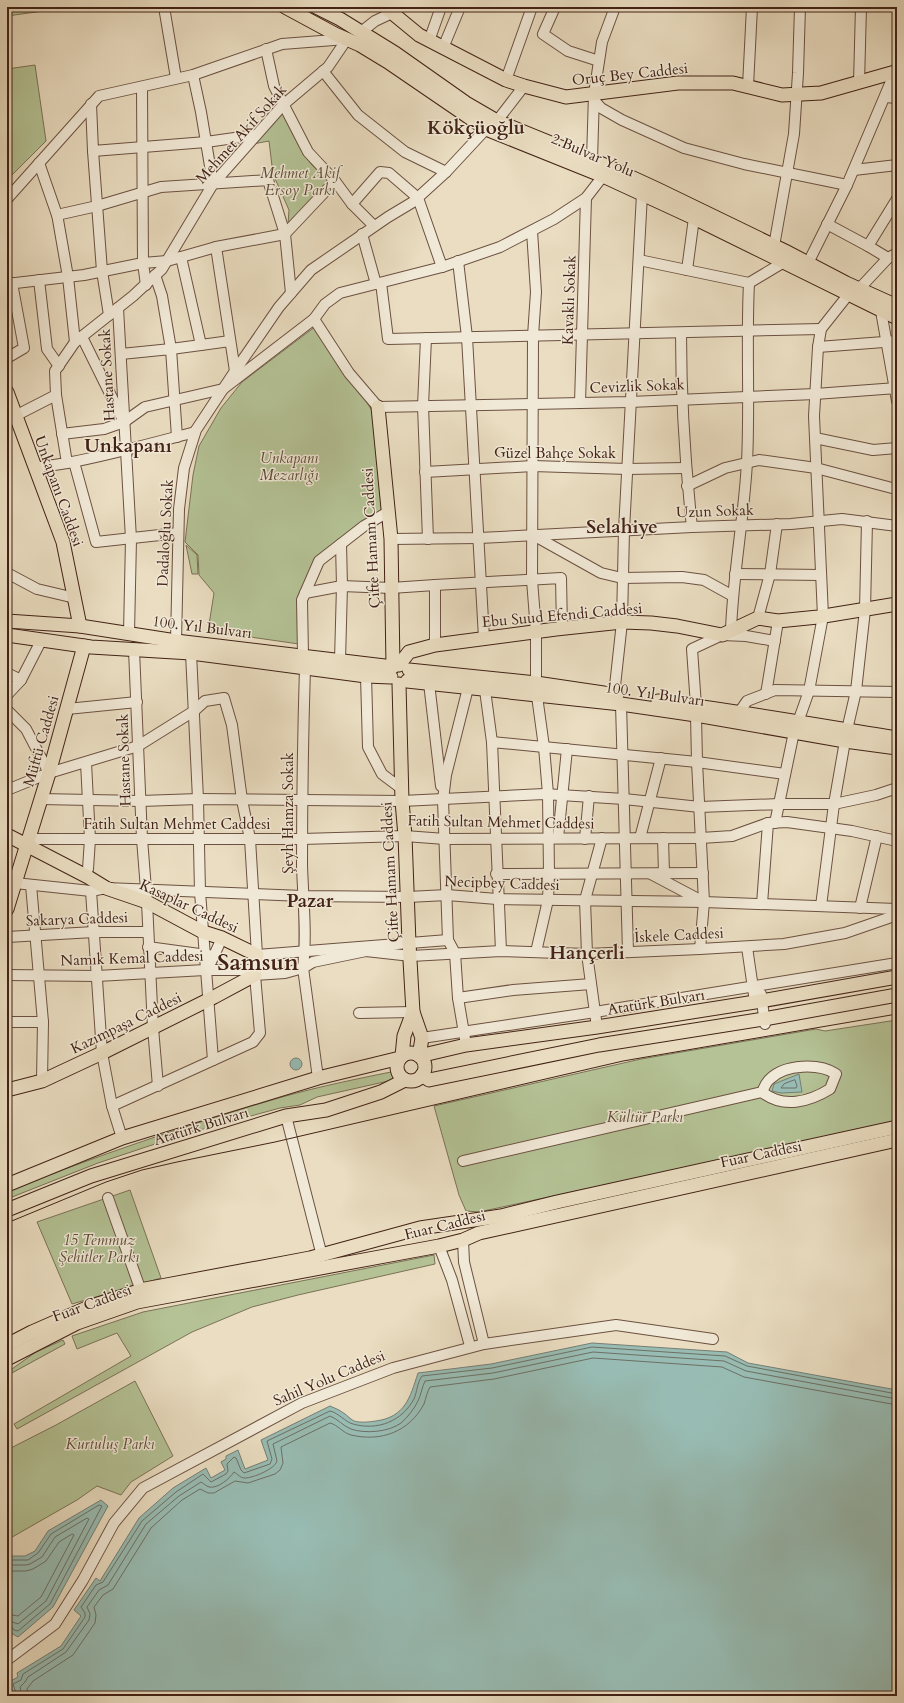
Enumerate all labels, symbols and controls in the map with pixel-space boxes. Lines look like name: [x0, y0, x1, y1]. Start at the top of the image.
street label: Oruç Bey Caddesi: [571, 58, 689, 90]
street label: Mehmet Akif Sokak: [191, 80, 291, 188]
district label: Kökçüoğlu: [427, 115, 525, 141]
street label: 2.Bulvar Yolu: [548, 128, 638, 182]
park label: Mehmet Akif Ersoy Parkı: [260, 163, 343, 200]
street label: Kavaklı Sokak: [557, 255, 581, 345]
street label: Hastane Sokak: [95, 328, 119, 422]
street label: Cevizlik Sokak: [589, 374, 685, 398]
street label: Unkapanı Caddesi: [30, 433, 88, 549]
district label: Unkapanı: [84, 433, 172, 459]
street label: Güzel Bahçe Sokak: [494, 443, 616, 463]
park label: Unkapanı Mezarlığı: [260, 448, 318, 485]
street label: Çifte Hamam Caddesi: [357, 467, 385, 609]
street label: Dadaloğlu Sokak: [152, 479, 178, 587]
street label: Uzun Sokak: [676, 500, 754, 522]
district label: Selahiye: [586, 514, 658, 540]
street label: Ebu Suud Efendi Caddesi: [481, 598, 643, 632]
street label: 100. Yıl Bulvarı: [151, 611, 253, 643]
street label: 100. Yıl Bulvarı: [604, 677, 706, 711]
street label: Müftü Caddesi: [18, 693, 64, 789]
street label: Hastane Sokak: [112, 713, 136, 807]
street label: Şeyh Hamza Sokak: [278, 752, 298, 874]
street label: Çifte Hamam Caddesi: [376, 801, 404, 943]
street label: Fatih Sultan Mehmet Caddesi: [407, 810, 595, 834]
street label: Fatih Sultan Mehmet Caddesi: [84, 814, 271, 834]
street label: Necipbey Caddesi: [444, 871, 560, 895]
street label: Kasaplar Caddesi: [136, 874, 242, 938]
district label: Pazar: [287, 888, 334, 914]
street label: Sakarya Caddesi: [25, 907, 129, 931]
street label: İskele Caddesi: [634, 923, 724, 947]
district label: Hançerli: [549, 940, 625, 966]
street label: Namık Kemal Caddesi: [60, 946, 204, 970]
district label: Samsun: [217, 947, 299, 978]
street label: Atatürk Bulvarı: [606, 984, 706, 1020]
street label: Kazımpaşa Caddesi: [67, 987, 185, 1059]
street label: Atatürk Bulvarı: [151, 1102, 251, 1150]
park label: Kültür Parkı: [607, 1107, 683, 1127]
street label: Fuar Caddesi: [718, 1136, 804, 1172]
street label: Fuar Caddesi: [402, 1205, 488, 1245]
park label: 15 Temmuz Şehitler Parkı: [59, 1230, 139, 1267]
street label: Fuar Caddesi: [50, 1279, 134, 1327]
street label: Sahil Yolu Caddesi: [270, 1345, 388, 1411]
park label: Kurtuluş Parkı: [65, 1434, 155, 1454]

